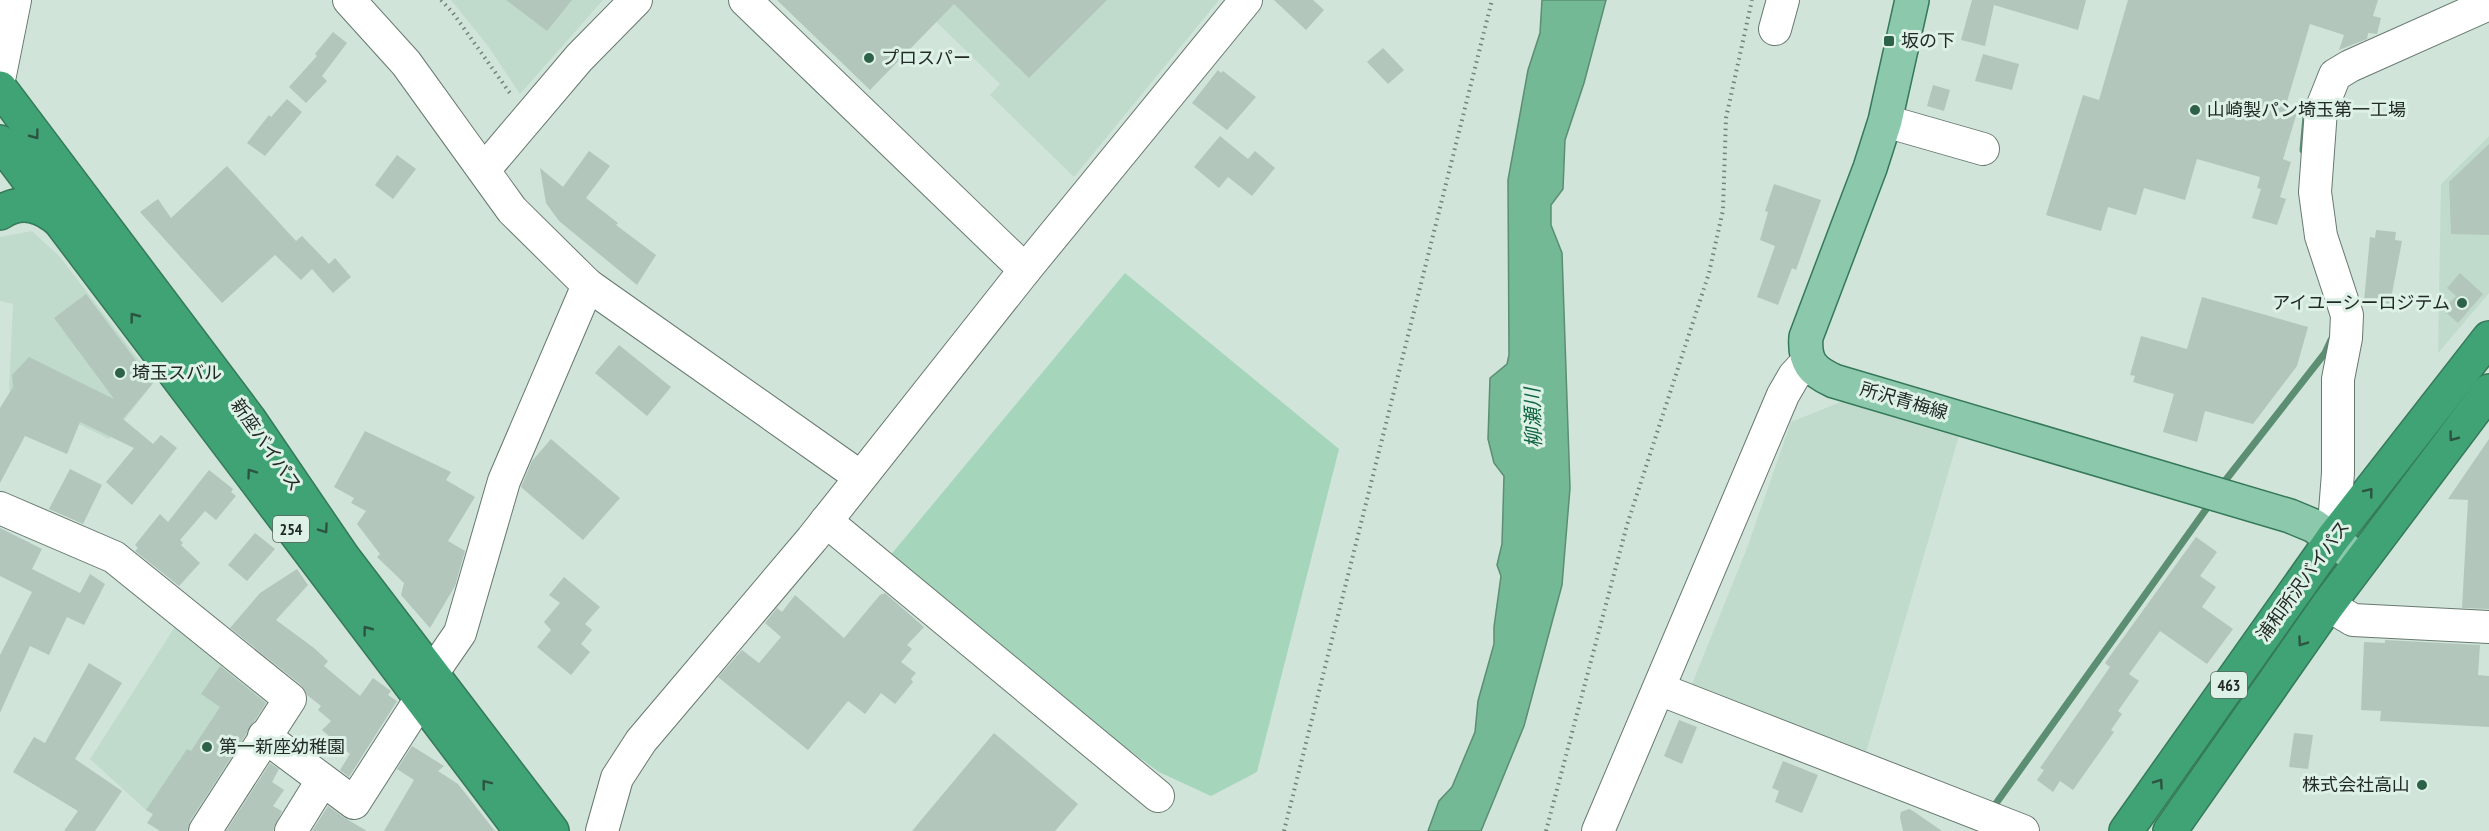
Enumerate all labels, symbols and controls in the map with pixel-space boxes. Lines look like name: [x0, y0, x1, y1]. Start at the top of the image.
place label: 坂の下: [1901, 29, 1955, 52]
marker: 坂の下: [1882, 34, 1896, 48]
place label: プロスパー: [881, 46, 971, 69]
marker: プロスパー: [862, 51, 876, 65]
place label: 山崎製パン埼玉第一工場: [2207, 98, 2406, 121]
marker: 山崎製パン埼玉第一工場: [2188, 103, 2202, 117]
one-way arrow: [28, 128, 39, 139]
place label: アイユーシーロジテム: [2272, 291, 2450, 314]
marker: アイユーシーロジテム: [2455, 296, 2469, 310]
one-way arrow: [131, 312, 142, 323]
place label: 埼玉スバル: [132, 361, 222, 384]
marker: 埼玉スバル: [113, 366, 127, 380]
street label: 所沢青梅線: [1858, 377, 1951, 424]
water label: 柳瀬川: [1519, 386, 1547, 448]
street label: 新座バイパス: [226, 394, 307, 495]
one-way arrow: [2450, 431, 2461, 442]
one-way arrow: [247, 469, 258, 480]
one-way arrow: [2361, 488, 2372, 499]
road number: 254: [273, 516, 309, 542]
street label: 浦和所沢バイパス: [2251, 516, 2354, 646]
one-way arrow: [317, 522, 328, 533]
one-way arrow: [363, 625, 374, 636]
one-way arrow: [2298, 635, 2309, 646]
road number: 463: [2211, 672, 2247, 698]
place label: 第一新座幼稚園: [219, 735, 345, 758]
marker: 第一新座幼稚園: [200, 740, 214, 754]
place label: 株式会社高山: [2302, 773, 2410, 796]
marker: 株式会社高山: [2415, 778, 2429, 792]
one-way arrow: [2152, 779, 2163, 790]
one-way arrow: [482, 780, 493, 791]

